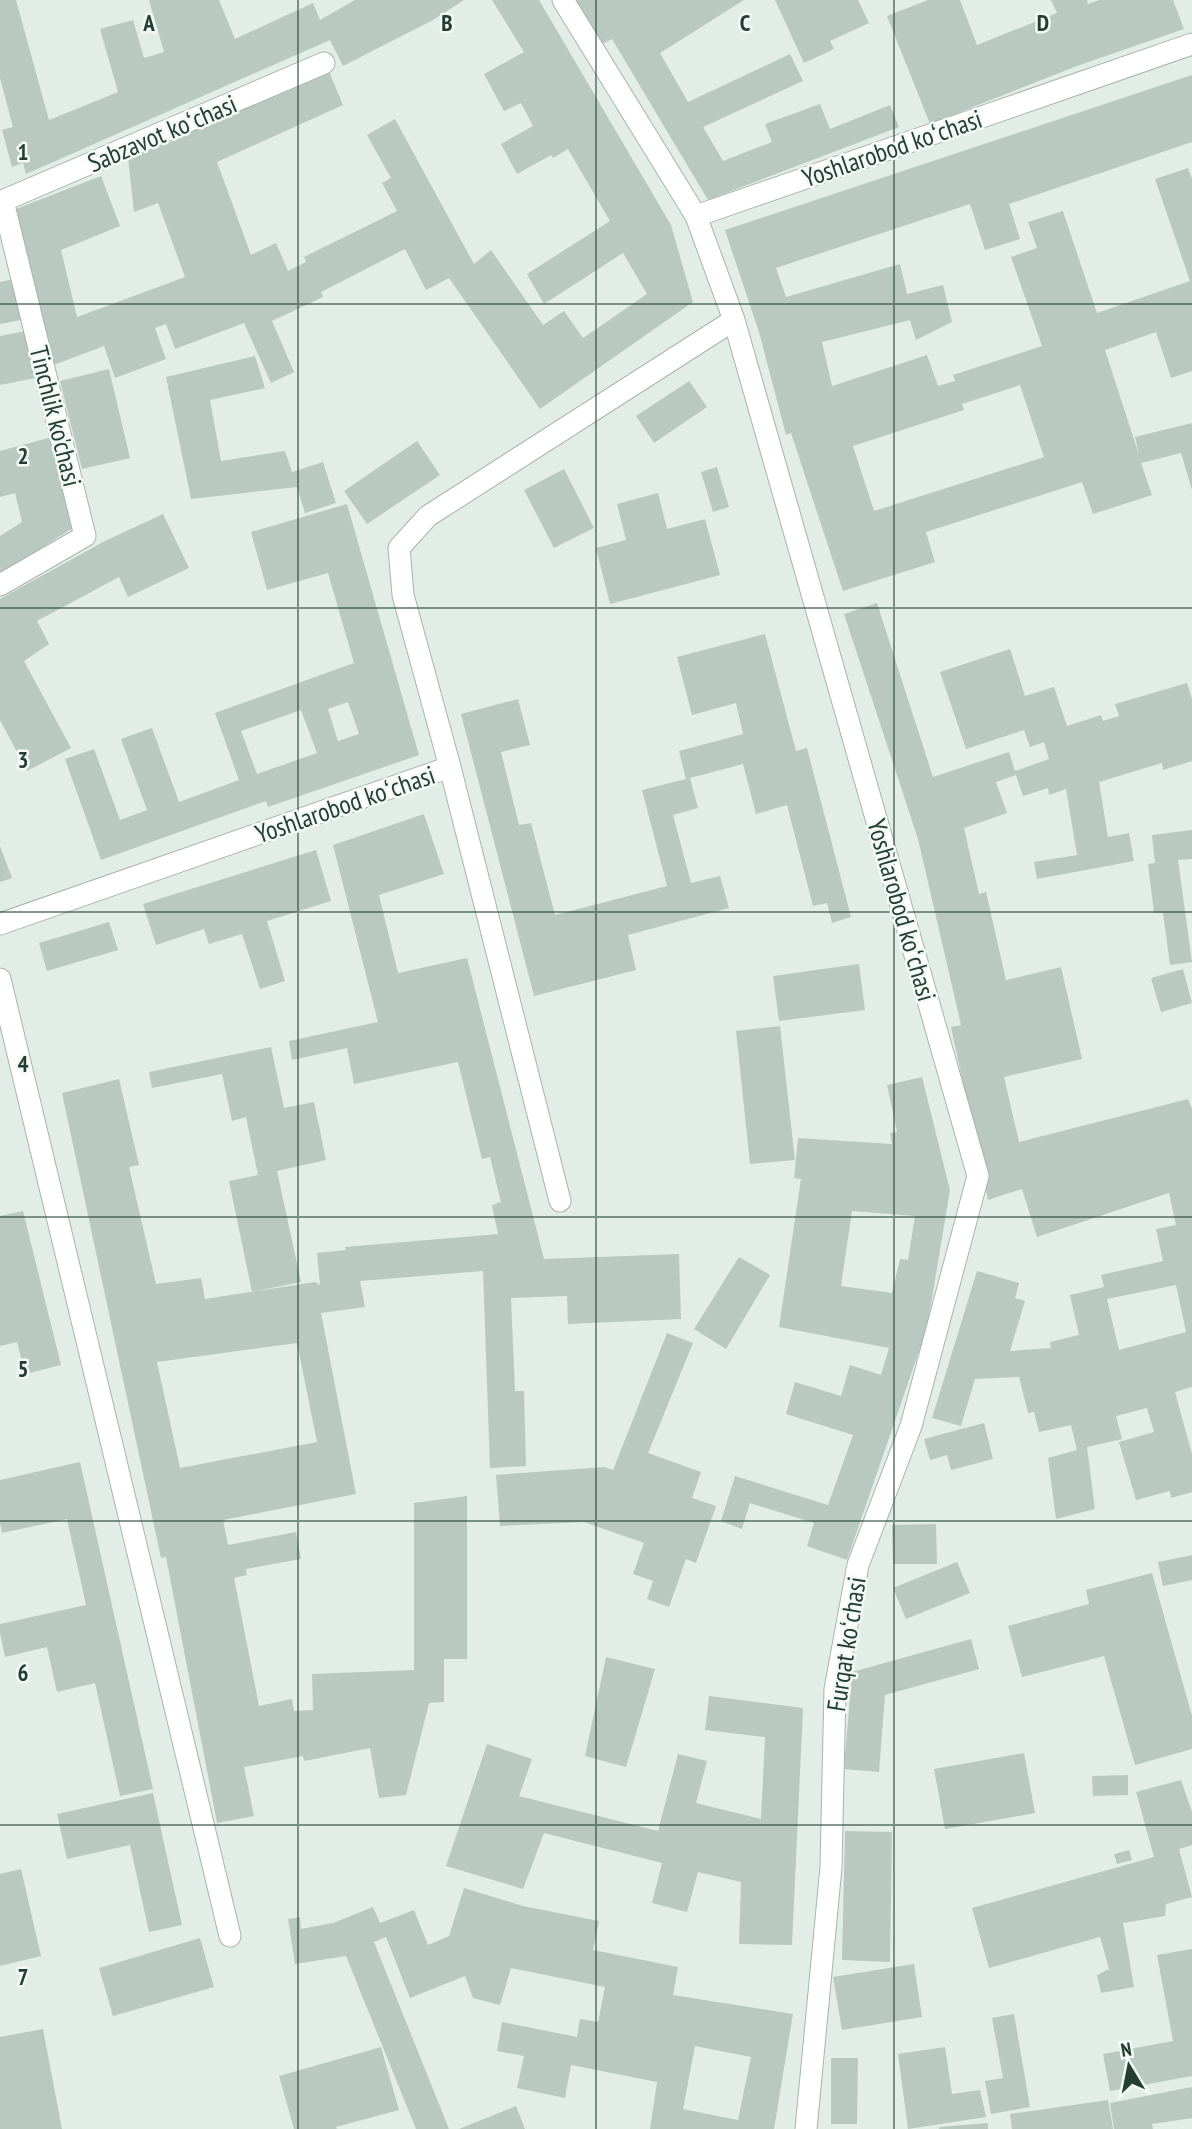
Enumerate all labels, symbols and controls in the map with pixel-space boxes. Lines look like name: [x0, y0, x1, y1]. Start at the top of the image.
text: A: [142, 8, 155, 37]
text: B: [441, 8, 453, 37]
text: C: [740, 8, 751, 37]
text: D: [1037, 8, 1049, 37]
street label: Sabzavot koʻchasi: [83, 87, 241, 179]
street label: Yoshlarobod koʻchasi: [798, 102, 986, 194]
text: 1: [18, 137, 29, 166]
street label: Tinchlik ko'chasi: [23, 342, 89, 490]
text: 2: [18, 441, 29, 470]
text: 3: [18, 745, 29, 774]
street label: Yoshlarobod koʻchasi: [251, 758, 439, 850]
street label: Yoshlarobod koʻchasi: [860, 815, 944, 1005]
text: 4: [18, 1049, 29, 1078]
text: 5: [18, 1354, 29, 1383]
street label: Furqat koʻchasi: [819, 1574, 873, 1714]
text: 6: [18, 1658, 29, 1687]
text: 7: [18, 1962, 29, 1991]
north arrow: [1094, 2031, 1164, 2101]
text: N: [1119, 2037, 1133, 2062]

